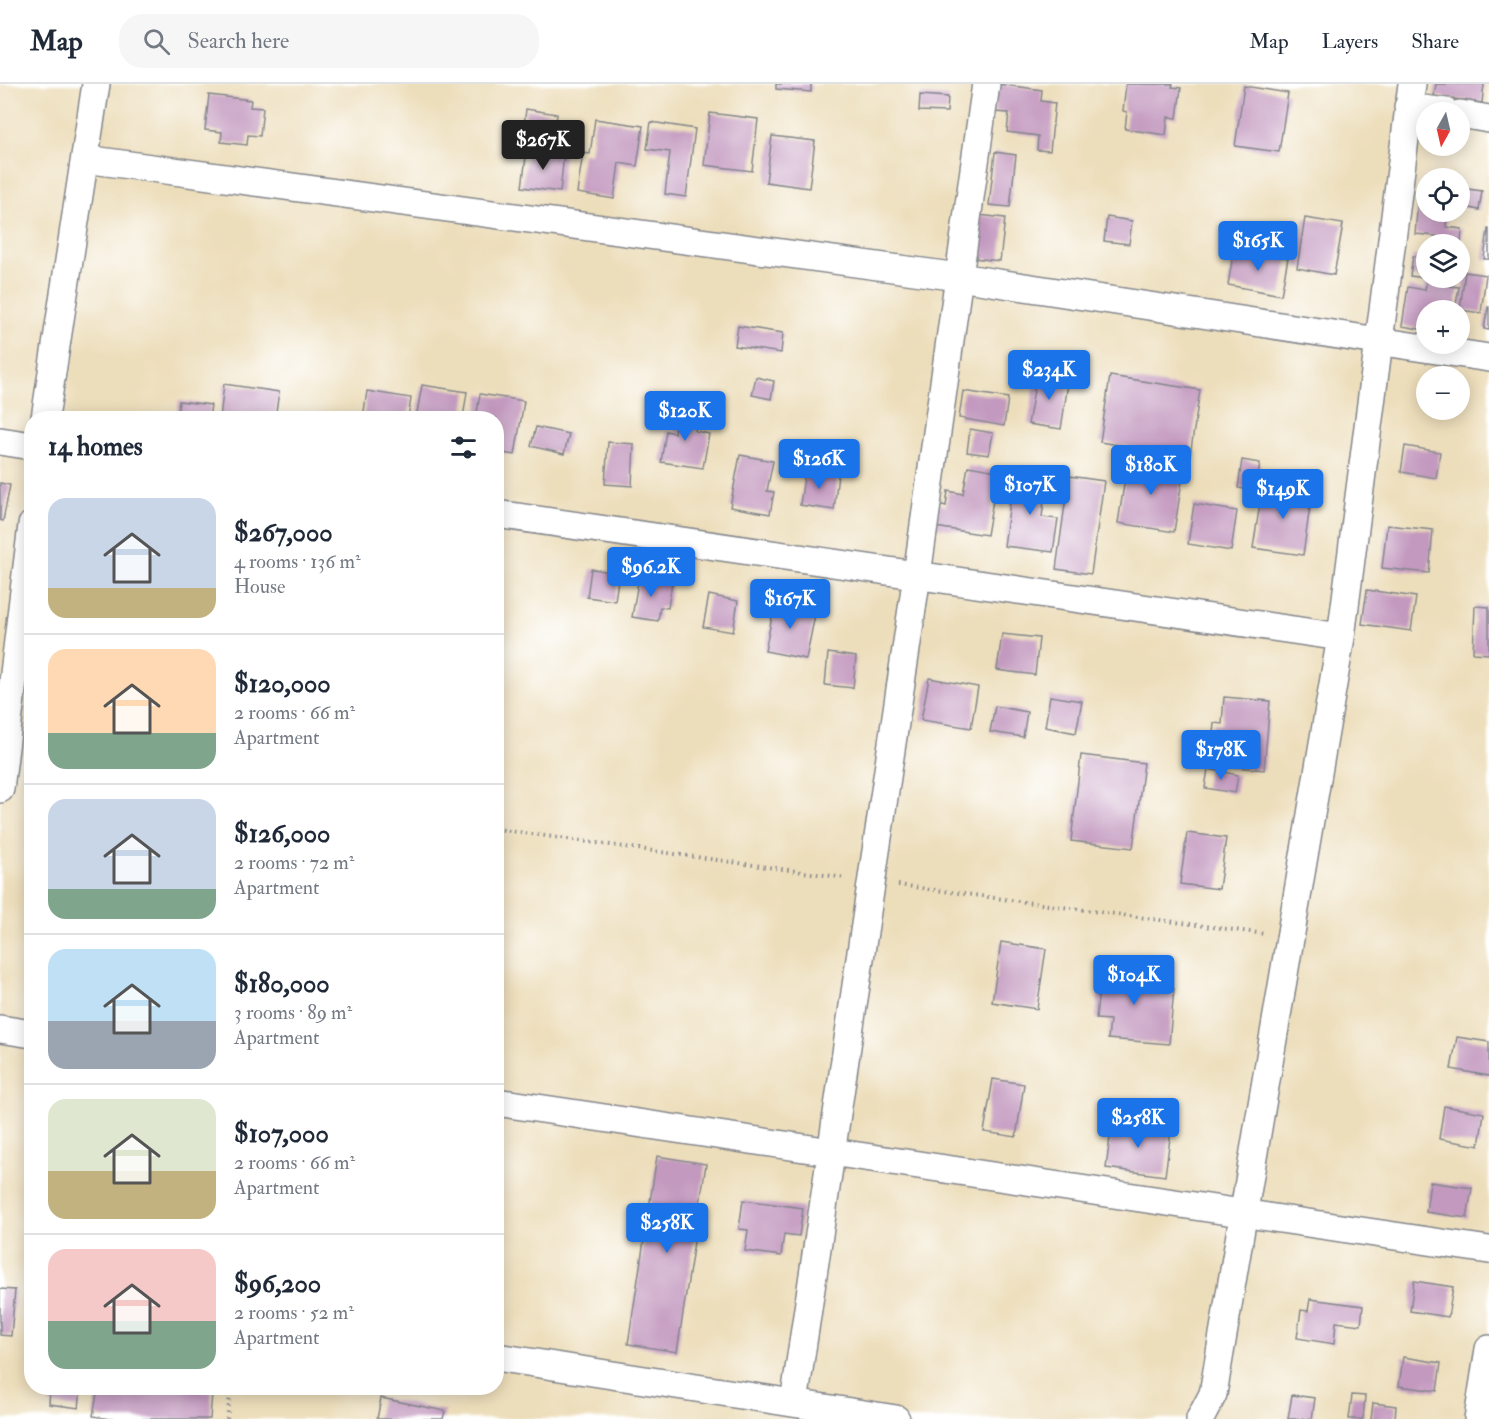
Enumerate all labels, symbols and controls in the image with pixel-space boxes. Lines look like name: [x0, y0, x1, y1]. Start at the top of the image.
search box: [119, 14, 539, 68]
text: Map: [30, 24, 83, 59]
icon: search: [140, 25, 173, 58]
text: Search here: [188, 27, 289, 55]
text: Map: [1249, 28, 1289, 55]
text: Layers: [1322, 28, 1378, 55]
text: Share: [1411, 28, 1459, 55]
north arrow: [1416, 102, 1470, 156]
map controls: [1416, 102, 1470, 420]
pin: $267K: [501, 120, 585, 171]
text: $267K: [516, 127, 570, 152]
button: locate: [1416, 168, 1470, 222]
pin: $165K: [1216, 221, 1300, 272]
text: $165K: [1232, 228, 1284, 253]
button: layers: [1416, 234, 1470, 288]
button: +: [1416, 300, 1470, 354]
pin: $234K: [1007, 350, 1091, 401]
text: $234K: [1022, 357, 1076, 382]
button: −: [1416, 366, 1470, 420]
pin: $120K: [643, 391, 727, 442]
text: $120K: [659, 398, 711, 423]
text: 14 homes: [48, 431, 143, 463]
icon: filters: [447, 431, 480, 464]
pin: $126K: [777, 439, 861, 490]
pin: $180K: [1109, 445, 1193, 496]
text: $126K: [793, 446, 845, 471]
text: $180K: [1125, 452, 1177, 477]
pin: $107K: [988, 465, 1072, 516]
pin: $149K: [1241, 469, 1325, 520]
text: $107K: [1004, 472, 1056, 497]
text: $149K: [1256, 476, 1310, 501]
text: $267,000: [234, 517, 333, 549]
icon: home: [96, 522, 168, 594]
pin: $96.2K: [602, 547, 700, 598]
text: 4 rooms · 136 m²: [234, 549, 361, 574]
text: $96.2K: [621, 554, 681, 579]
text: House: [234, 574, 285, 599]
pin: $167K: [748, 579, 832, 630]
text: $167K: [764, 586, 816, 611]
text: $120,000: [234, 668, 331, 700]
icon: home: [96, 673, 168, 745]
text: 2 rooms · 66 m²: [234, 700, 355, 725]
text: Apartment: [234, 725, 319, 750]
pin: $178K: [1179, 730, 1263, 781]
text: $178K: [1195, 737, 1247, 762]
text: $126,000: [234, 818, 330, 850]
icon: home: [96, 823, 168, 895]
text: 2 rooms · 72 m²: [234, 850, 354, 875]
text: Apartment: [234, 875, 319, 900]
pin: $104K: [1092, 955, 1176, 1006]
text: $104K: [1107, 962, 1161, 987]
text: $180,000: [234, 968, 330, 1000]
icon: home: [96, 973, 168, 1045]
text: 3 rooms · 89 m²: [234, 1000, 352, 1025]
text: Apartment: [234, 1025, 319, 1050]
pin: $258K: [1096, 1098, 1180, 1149]
text: $258K: [1111, 1105, 1165, 1130]
text: $107,000: [234, 1118, 329, 1150]
icon: home: [96, 1123, 168, 1195]
text: 2 rooms · 66 m²: [234, 1150, 355, 1175]
text: Apartment: [234, 1175, 319, 1200]
pin: $258K: [625, 1203, 709, 1254]
text: $258K: [640, 1210, 694, 1235]
text: $96,200: [234, 1268, 321, 1300]
icon: home: [96, 1273, 168, 1345]
text: 2 rooms · 52 m²: [234, 1300, 354, 1325]
text: Apartment: [234, 1325, 319, 1350]

